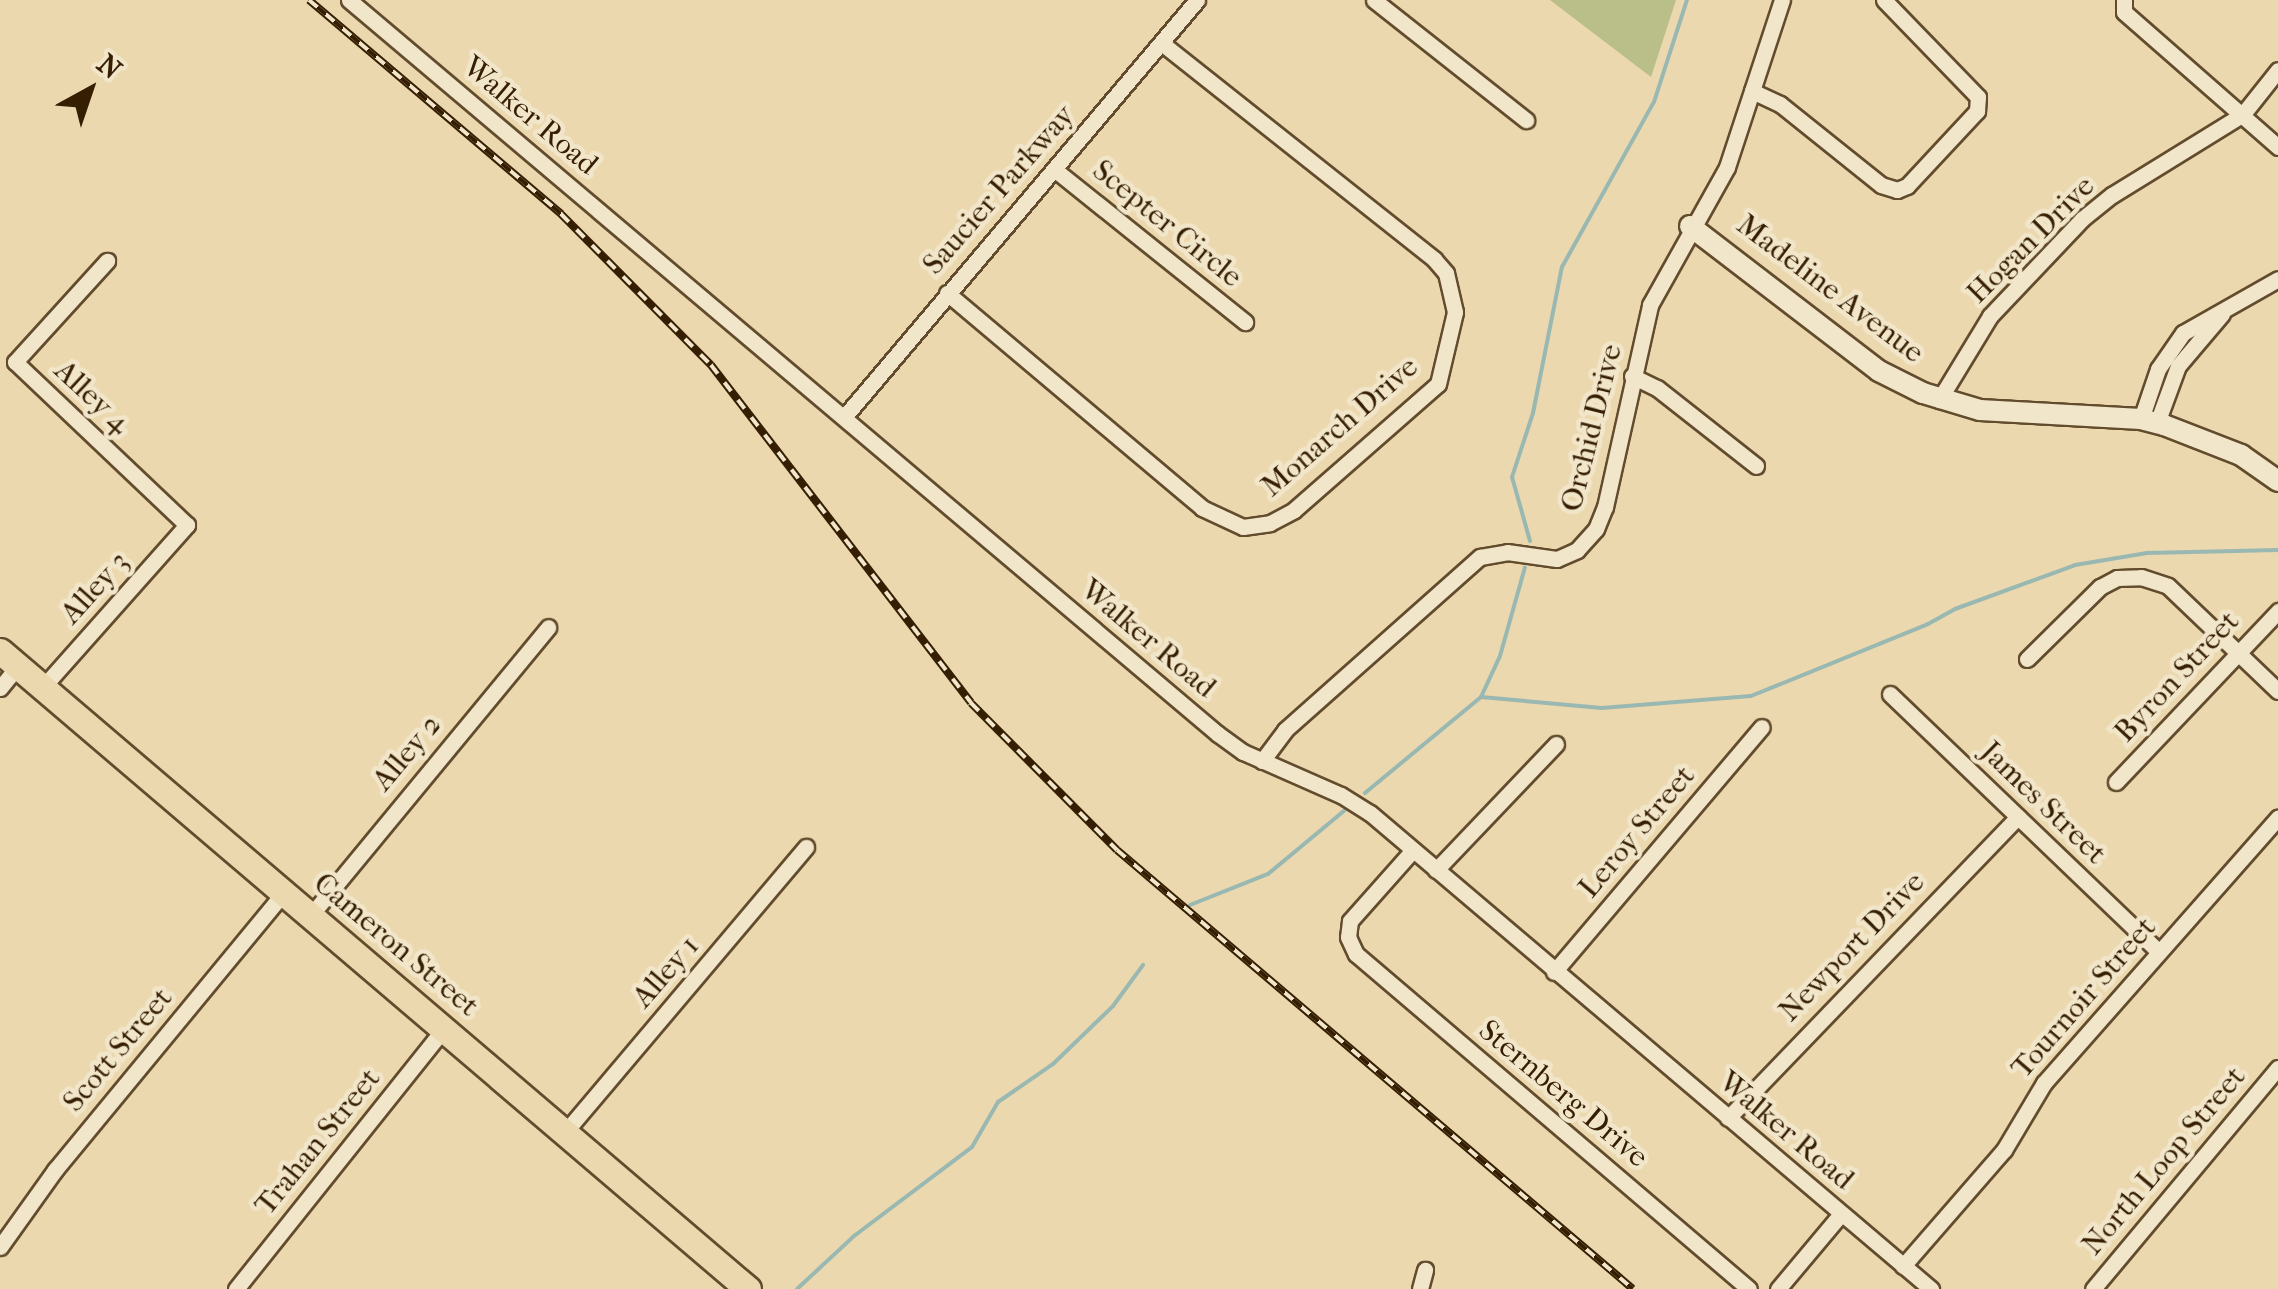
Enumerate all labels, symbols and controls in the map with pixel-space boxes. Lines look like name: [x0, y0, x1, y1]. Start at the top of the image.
north arrow: [40, 40, 140, 140]
text: N: [91, 47, 128, 86]
street label: Walker Road: [455, 49, 605, 183]
street label: Saucier Parkway: [916, 98, 1082, 282]
street label: Scepter Circle: [1085, 153, 1249, 295]
street label: Hogan Drive: [1960, 169, 2102, 311]
street label: Madeline Avenue: [1729, 207, 1931, 371]
street label: Orchid Drive: [1554, 341, 1630, 515]
street label: Monarch Drive: [1254, 349, 1426, 505]
street label: Alley 4: [47, 353, 137, 441]
street label: Alley 3: [53, 544, 137, 632]
street label: Walker Road: [1073, 572, 1223, 706]
street label: Byron Street: [2107, 604, 2247, 750]
street label: Alley 2: [365, 708, 449, 798]
street label: James Street: [1973, 734, 2113, 872]
street label: Leroy Street: [1571, 759, 1703, 905]
street label: Newport Drive: [1772, 865, 1932, 1029]
street label: Cameron Street: [306, 866, 486, 1024]
street label: Tournoir Street: [2004, 910, 2164, 1086]
street label: Alley 1: [625, 929, 707, 1015]
street label: Scott Street: [56, 981, 180, 1119]
street label: Sternberg Drive: [1471, 1013, 1655, 1175]
street label: North Loop Street: [2075, 1060, 2253, 1262]
street label: Trahan Street: [248, 1061, 388, 1223]
street label: Walker Road: [1711, 1064, 1861, 1198]

